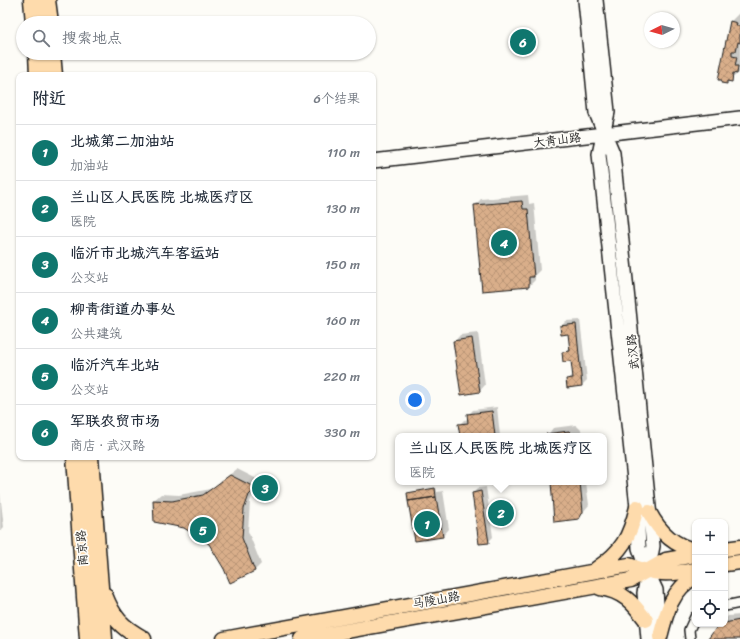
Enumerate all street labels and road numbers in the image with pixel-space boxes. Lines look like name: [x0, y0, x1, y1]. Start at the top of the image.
street label: 大青山路: [532, 126, 582, 154]
street label: 武汉路: [620, 333, 646, 371]
street label: 南京路: [70, 529, 94, 567]
street label: 马陵山路: [410, 585, 462, 615]

